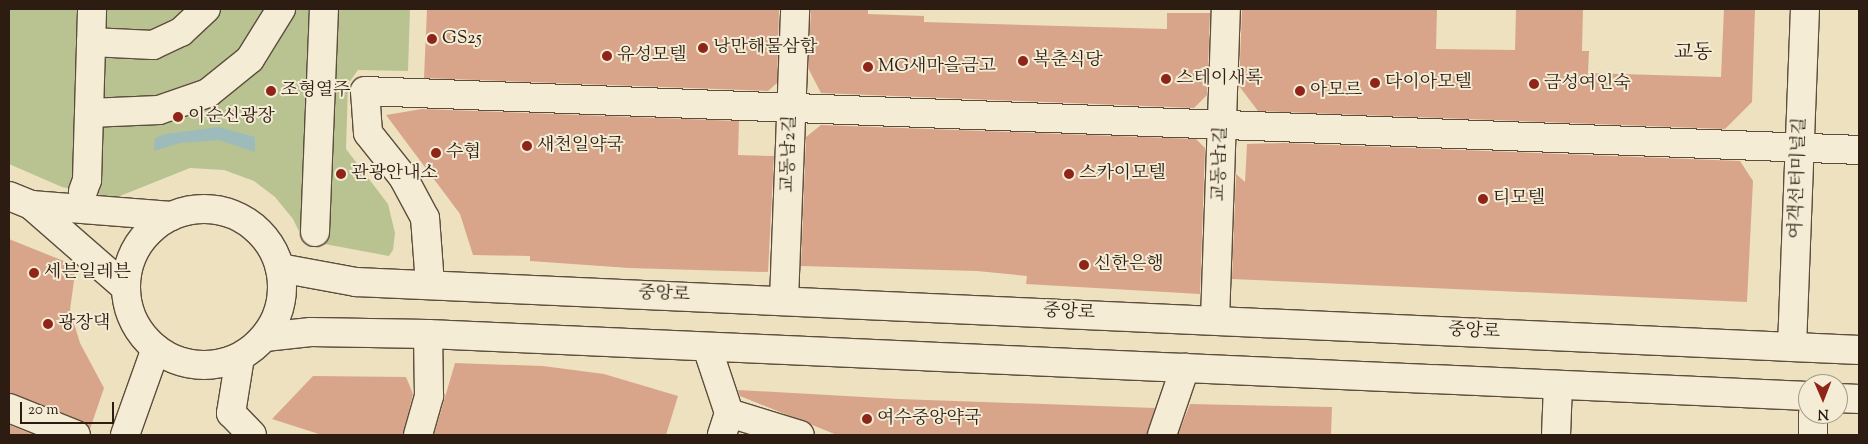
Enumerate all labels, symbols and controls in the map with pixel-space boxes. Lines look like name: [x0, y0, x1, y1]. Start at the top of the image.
place label: GS25: [442, 28, 482, 50]
marker: GS25: [426, 33, 438, 45]
place label: 낭만해물삼합: [713, 37, 817, 59]
district label: 교동: [1674, 41, 1712, 65]
marker: 낭만해물삼합: [697, 42, 709, 54]
place label: 유성모텔: [617, 45, 687, 67]
marker: 유성모텔: [601, 50, 613, 62]
place label: 복춘식당: [1033, 50, 1103, 72]
marker: 복춘식당: [1017, 55, 1029, 67]
place label: MG새마을금고: [878, 56, 996, 78]
marker: MG새마을금고: [862, 61, 874, 73]
place label: 스테이새록: [1176, 68, 1263, 90]
place label: 다이아모텔: [1385, 72, 1472, 94]
marker: 스테이새록: [1160, 73, 1172, 85]
place label: 금성여인숙: [1544, 73, 1631, 95]
marker: 다이아모텔: [1369, 77, 1381, 89]
marker: 금성여인숙: [1528, 78, 1540, 90]
place label: 조형열주: [281, 80, 351, 102]
place label: 아모르: [1310, 80, 1362, 102]
marker: 조형열주: [265, 85, 277, 97]
marker: 아모르: [1294, 85, 1306, 97]
place label: 이순신광장: [188, 106, 275, 128]
marker: 이순신광장: [172, 111, 184, 123]
street label: 교동남2길: [778, 115, 802, 193]
street label: 여객선터미널길: [1786, 117, 1812, 239]
street label: 교동남1길: [1209, 126, 1233, 202]
place label: 새천일약국: [537, 135, 624, 157]
marker: 새천일약국: [521, 140, 533, 152]
place label: 수협: [446, 142, 481, 164]
marker: 수협: [430, 147, 442, 159]
place label: 관광안내소: [351, 163, 438, 185]
place label: 스카이모텔: [1079, 163, 1166, 185]
marker: 관광안내소: [335, 168, 347, 180]
marker: 스카이모텔: [1063, 168, 1075, 180]
place label: 티모텔: [1493, 188, 1545, 210]
marker: 티모텔: [1477, 193, 1489, 205]
place label: 신한은행: [1094, 254, 1164, 276]
marker: 신한은행: [1078, 259, 1090, 271]
place label: 세븐일레븐: [44, 262, 131, 284]
marker: 세븐일레븐: [28, 267, 40, 279]
street label: 중앙로: [637, 283, 691, 307]
street label: 중앙로: [1042, 301, 1096, 325]
place label: 광장댁: [58, 313, 110, 335]
marker: 광장댁: [42, 318, 54, 330]
street label: 중앙로: [1447, 320, 1501, 344]
north arrow: [1798, 374, 1848, 424]
scale bar: [22, 392, 116, 424]
text: 20 m: [28, 400, 59, 421]
text: N: [1817, 403, 1829, 423]
place label: 여수중앙약국: [877, 408, 981, 430]
marker: 여수중앙약국: [861, 413, 873, 425]

